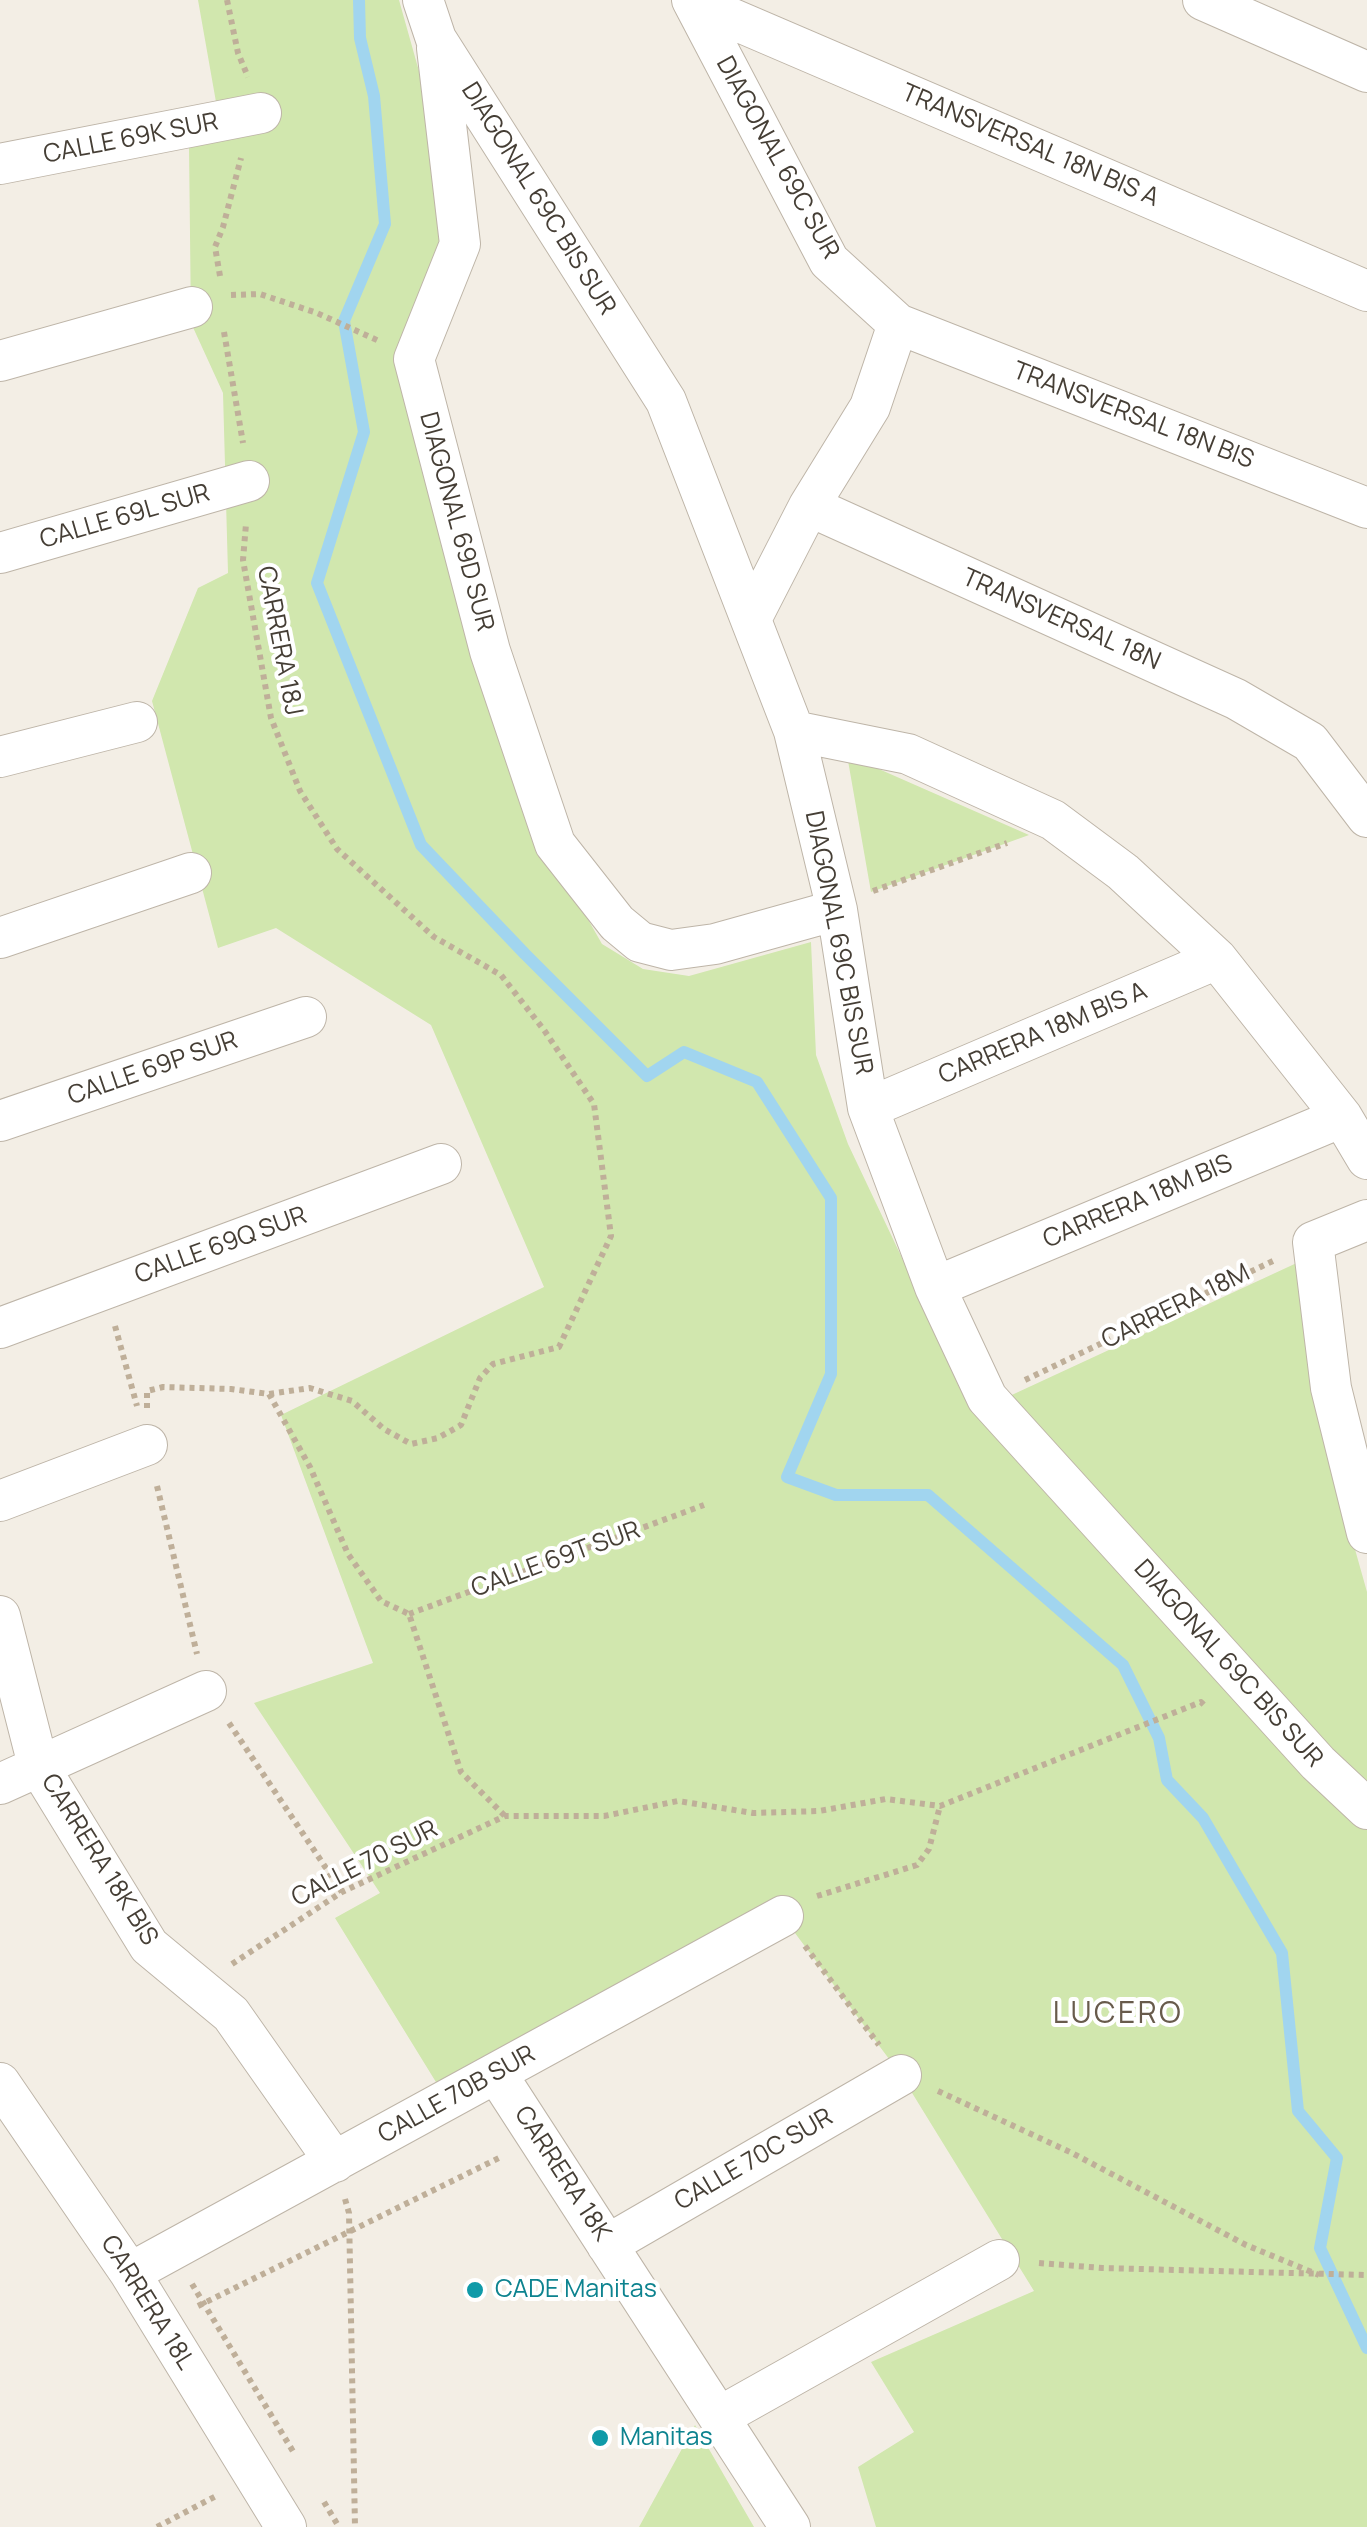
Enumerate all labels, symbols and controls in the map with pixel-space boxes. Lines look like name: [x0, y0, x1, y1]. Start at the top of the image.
street label: DIAGONAL 69C SUR: [709, 52, 845, 264]
street label: DIAGONAL 69C BIS SUR: [454, 77, 622, 321]
street label: TRANSVERSAL 18N BIS A: [897, 78, 1163, 214]
street label: CALLE 69K SUR: [41, 107, 221, 171]
street label: TRANSVERSAL 18N BIS: [1008, 356, 1258, 476]
street label: DIAGONAL 69D SUR: [412, 409, 500, 635]
street label: CALLE 69L SUR: [37, 478, 213, 556]
street label: TRANSVERSAL 18N: [957, 563, 1165, 677]
street label: CARRERA 18J: [250, 564, 308, 718]
street label: DIAGONAL 69C BIS SUR: [798, 808, 878, 1078]
street label: CARRERA 18M BIS A: [934, 977, 1152, 1091]
street label: CALLE 69P SUR: [64, 1026, 242, 1112]
street label: CARRERA 18M BIS: [1039, 1149, 1237, 1255]
street label: CALLE 69Q SUR: [131, 1201, 311, 1291]
street label: CARRERA 18M: [1097, 1258, 1255, 1356]
street label: CALLE 69T SUR: [468, 1516, 644, 1604]
street label: DIAGONAL 69C BIS SUR: [1127, 1554, 1329, 1774]
street label: CARRERA 18K BIS: [34, 1769, 164, 1951]
street label: CALLE 70 SUR: [287, 1814, 443, 1914]
district label: LUCERO: [1053, 1997, 1183, 2033]
street label: CALLE 70B SUR: [373, 2039, 541, 2151]
street label: CARRERA 18K: [507, 2101, 617, 2247]
street label: CALLE 70C SUR: [670, 2103, 838, 2217]
street label: CARRERA 18L: [94, 2230, 200, 2376]
place label: CADE Manitas: [495, 2275, 657, 2305]
marker: CADE Manitas: [464, 2279, 486, 2301]
place label: Manitas: [620, 2423, 713, 2453]
marker: Manitas: [589, 2427, 611, 2449]

